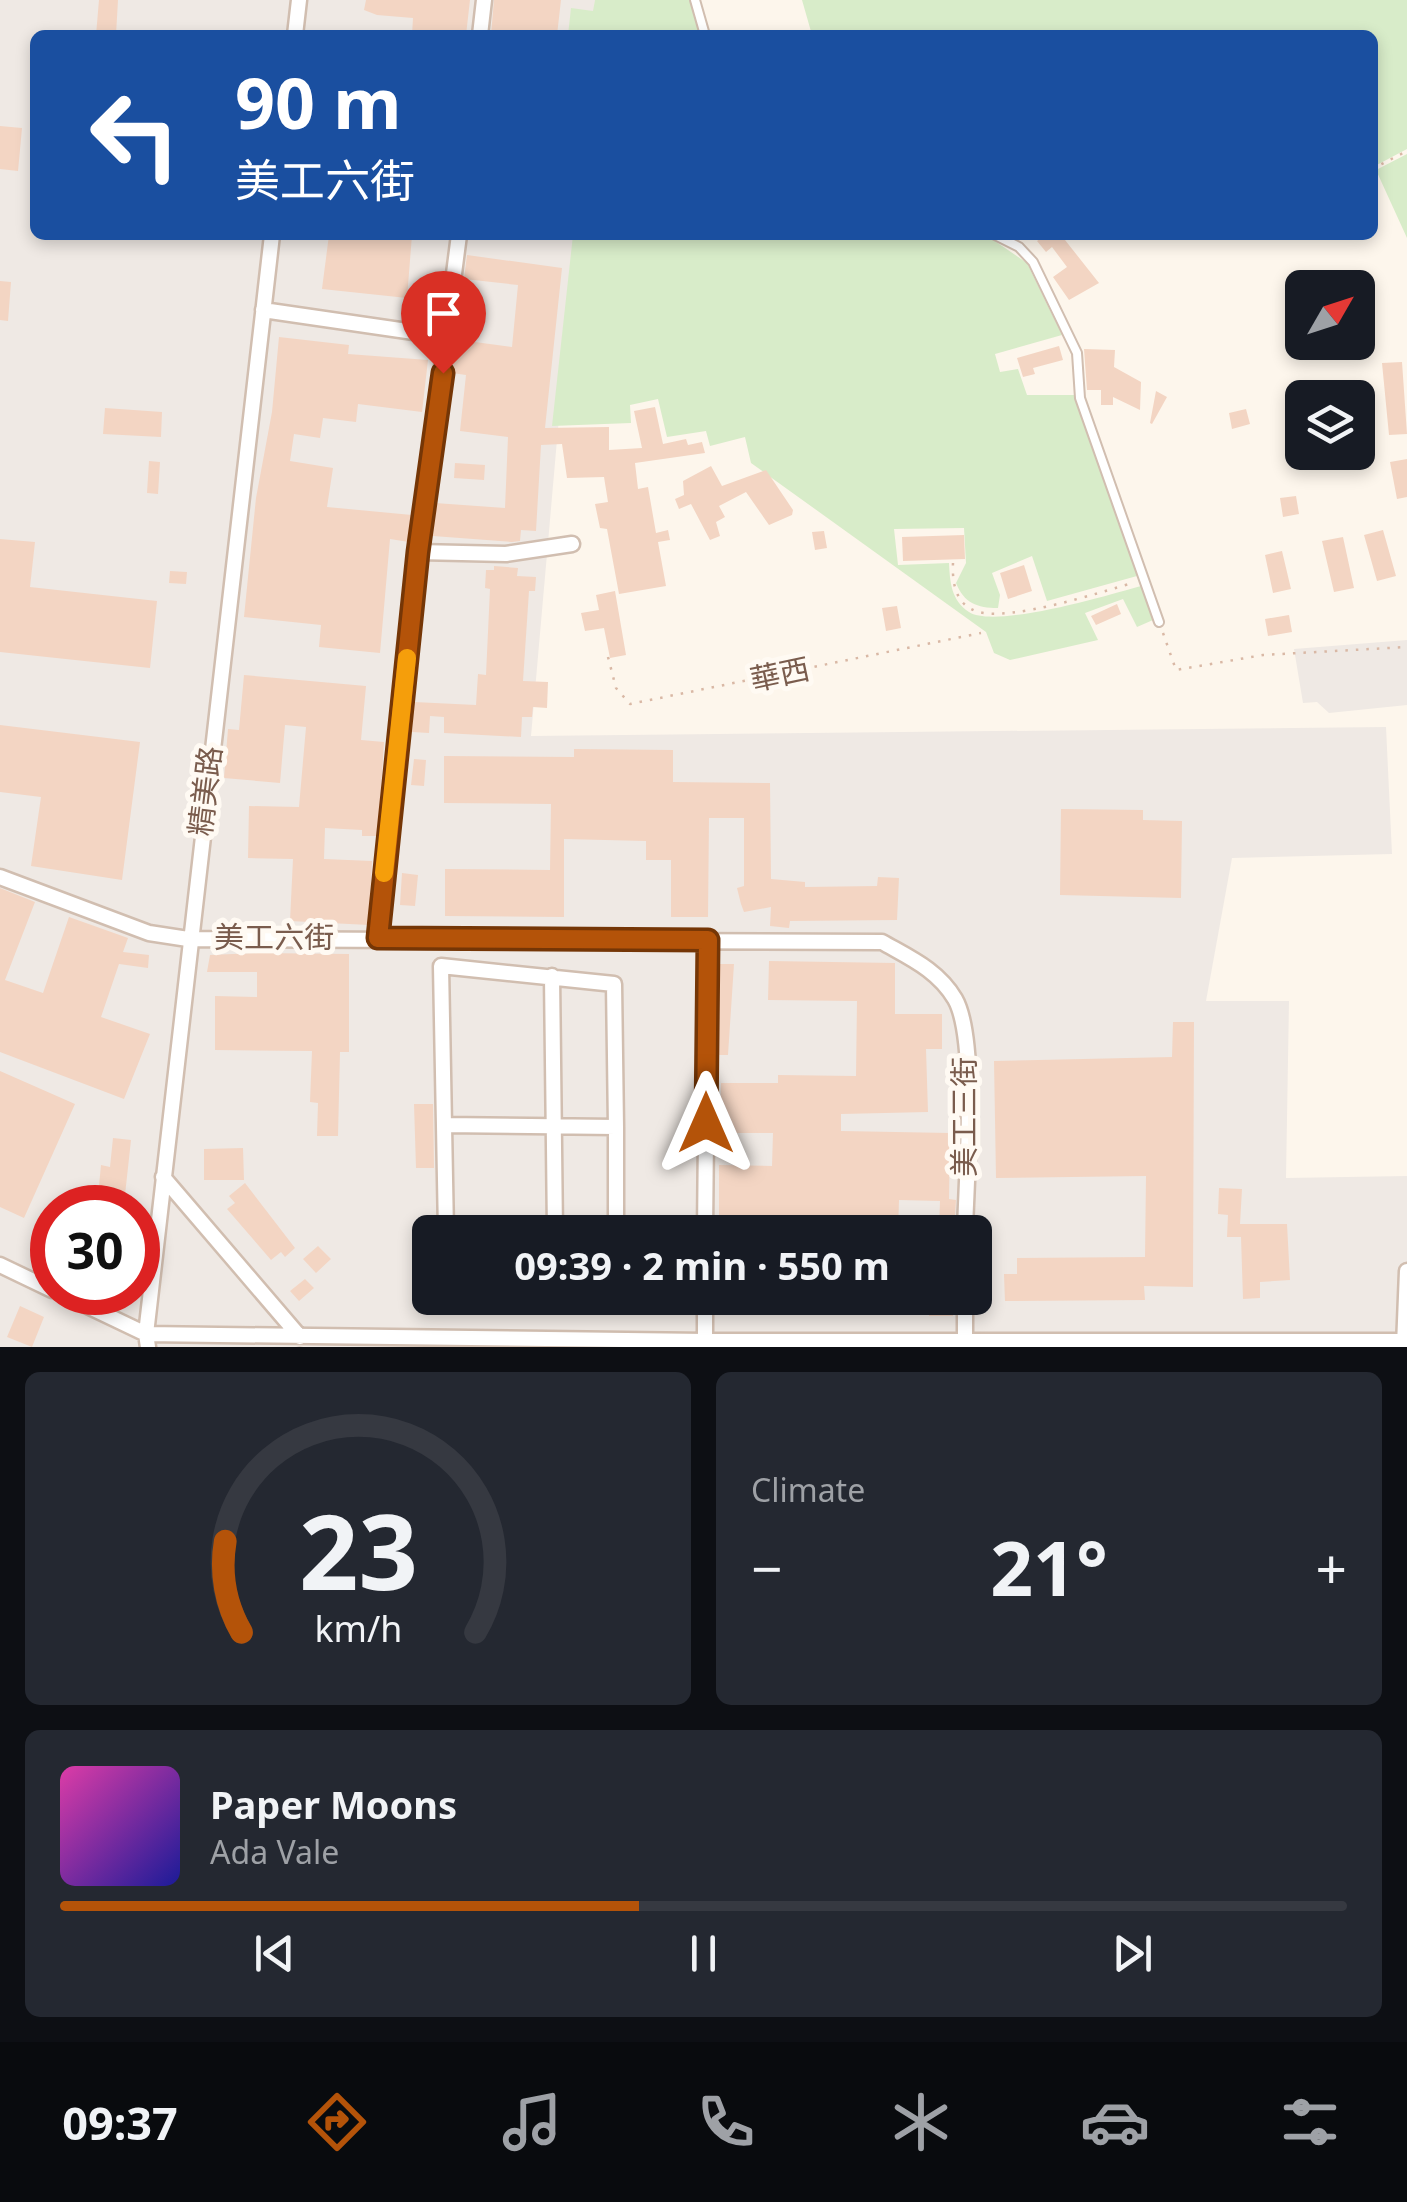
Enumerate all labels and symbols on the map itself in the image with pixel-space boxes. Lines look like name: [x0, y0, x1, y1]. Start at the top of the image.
north arrow: [1285, 270, 1375, 360]
pin: [401, 271, 486, 374]
street label: 華西: [746, 647, 813, 700]
street label: 精美路: [179, 744, 230, 838]
street label: 美工六街: [214, 916, 334, 957]
street label: 美工三街: [943, 1057, 984, 1177]
position arrow: [654, 1071, 758, 1175]
speed limit sign: 30: [30, 1185, 160, 1315]

